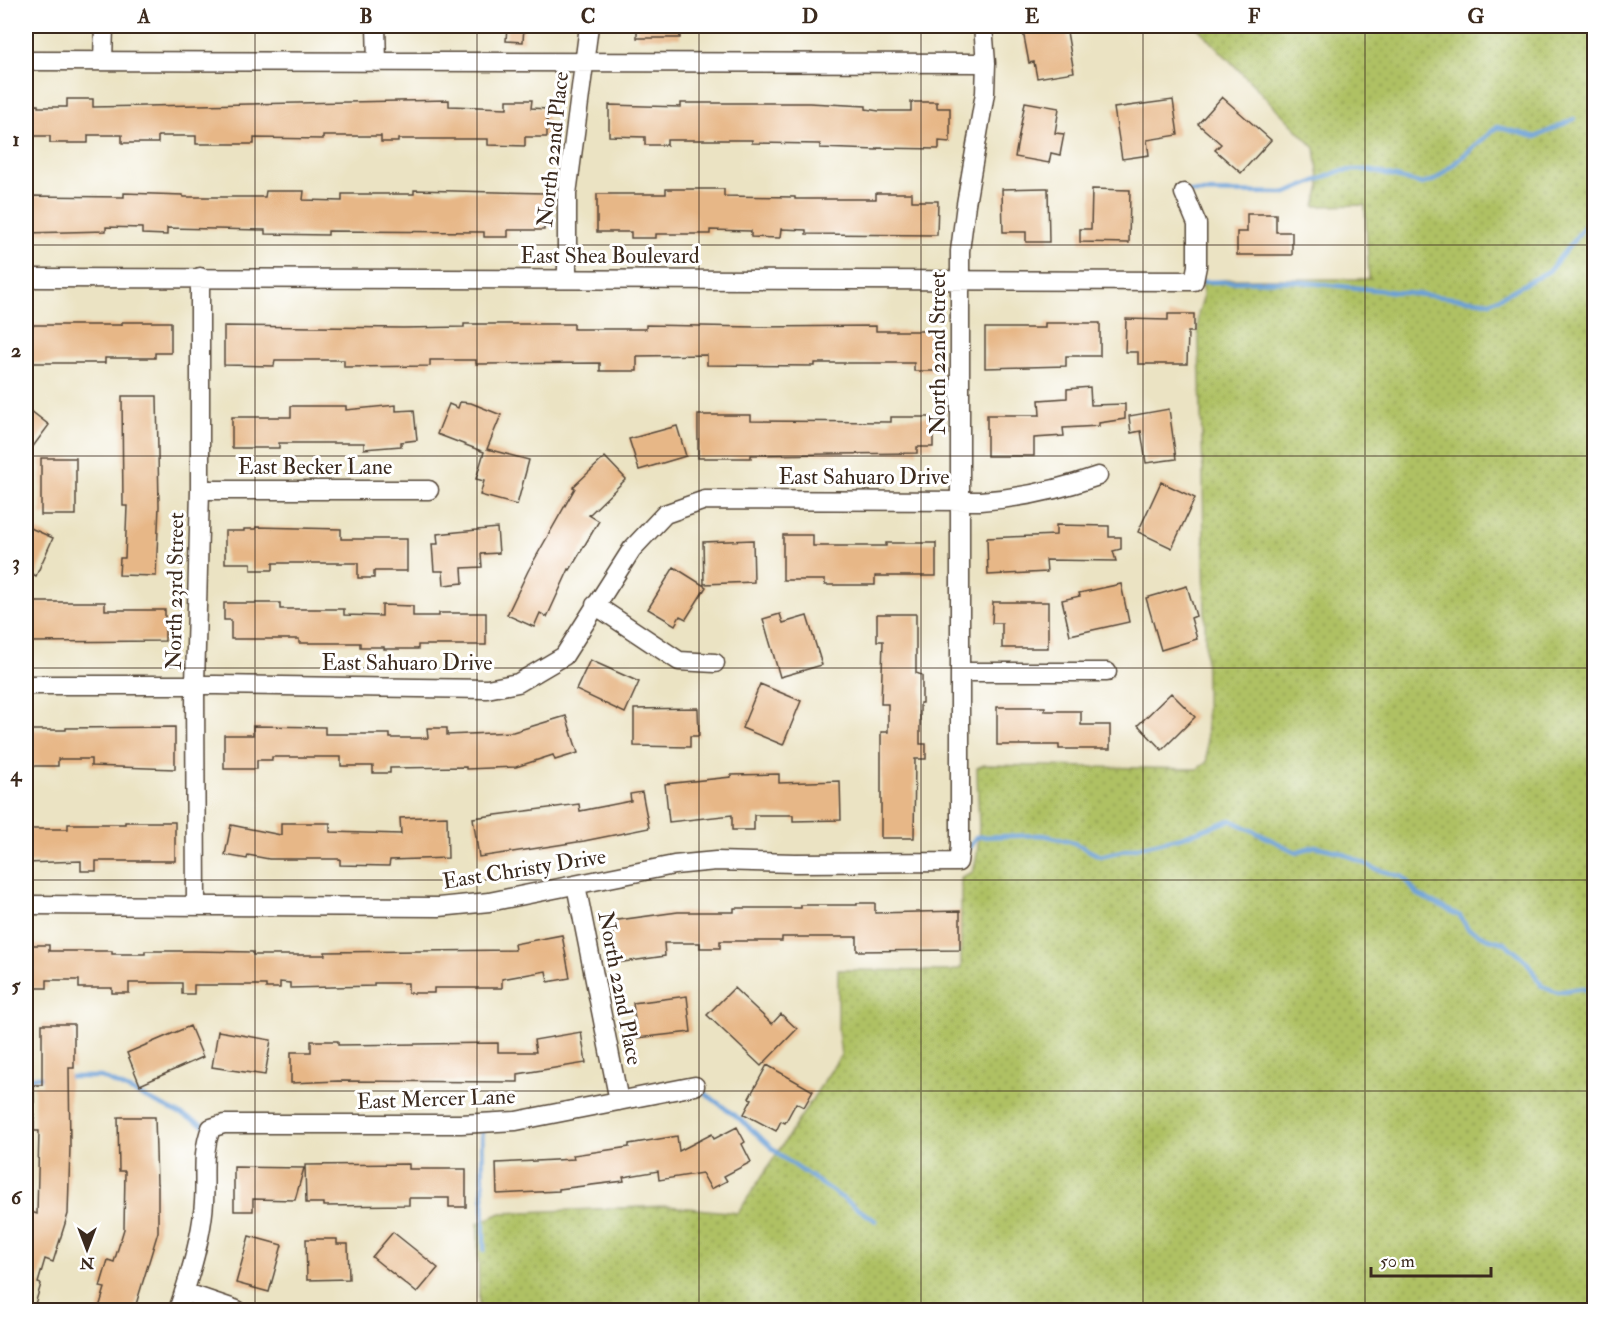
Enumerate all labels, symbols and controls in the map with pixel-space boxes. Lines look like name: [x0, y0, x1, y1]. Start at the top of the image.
text: A: [137, 4, 151, 29]
text: B: [359, 4, 373, 29]
text: C: [581, 4, 595, 29]
text: D: [802, 4, 818, 29]
text: E: [1025, 4, 1040, 29]
text: F: [1248, 4, 1261, 29]
text: G: [1468, 4, 1485, 29]
street label: North 22nd Place: [531, 70, 575, 228]
text: 1: [12, 127, 20, 152]
street label: East Shea Boulevard: [520, 242, 700, 270]
street label: North 22nd Street: [924, 271, 952, 435]
text: 2: [11, 338, 21, 363]
street label: East Becker Lane: [238, 453, 392, 481]
street label: East Sahuaro Drive: [779, 463, 950, 491]
street label: North 23rd Street: [160, 512, 190, 670]
text: 3: [12, 550, 20, 575]
street label: East Sahuaro Drive: [322, 649, 493, 677]
text: 4: [10, 762, 23, 787]
street label: East Christy Drive: [440, 842, 608, 896]
street label: North 22nd Place: [591, 909, 649, 1067]
text: 5: [12, 973, 22, 998]
street label: East Mercer Lane: [356, 1082, 516, 1116]
text: 6: [11, 1185, 23, 1210]
north arrow: [57, 1219, 117, 1279]
scale bar: [1371, 1240, 1491, 1278]
text: 50 m: [1380, 1250, 1415, 1273]
text: N: [79, 1253, 95, 1273]

